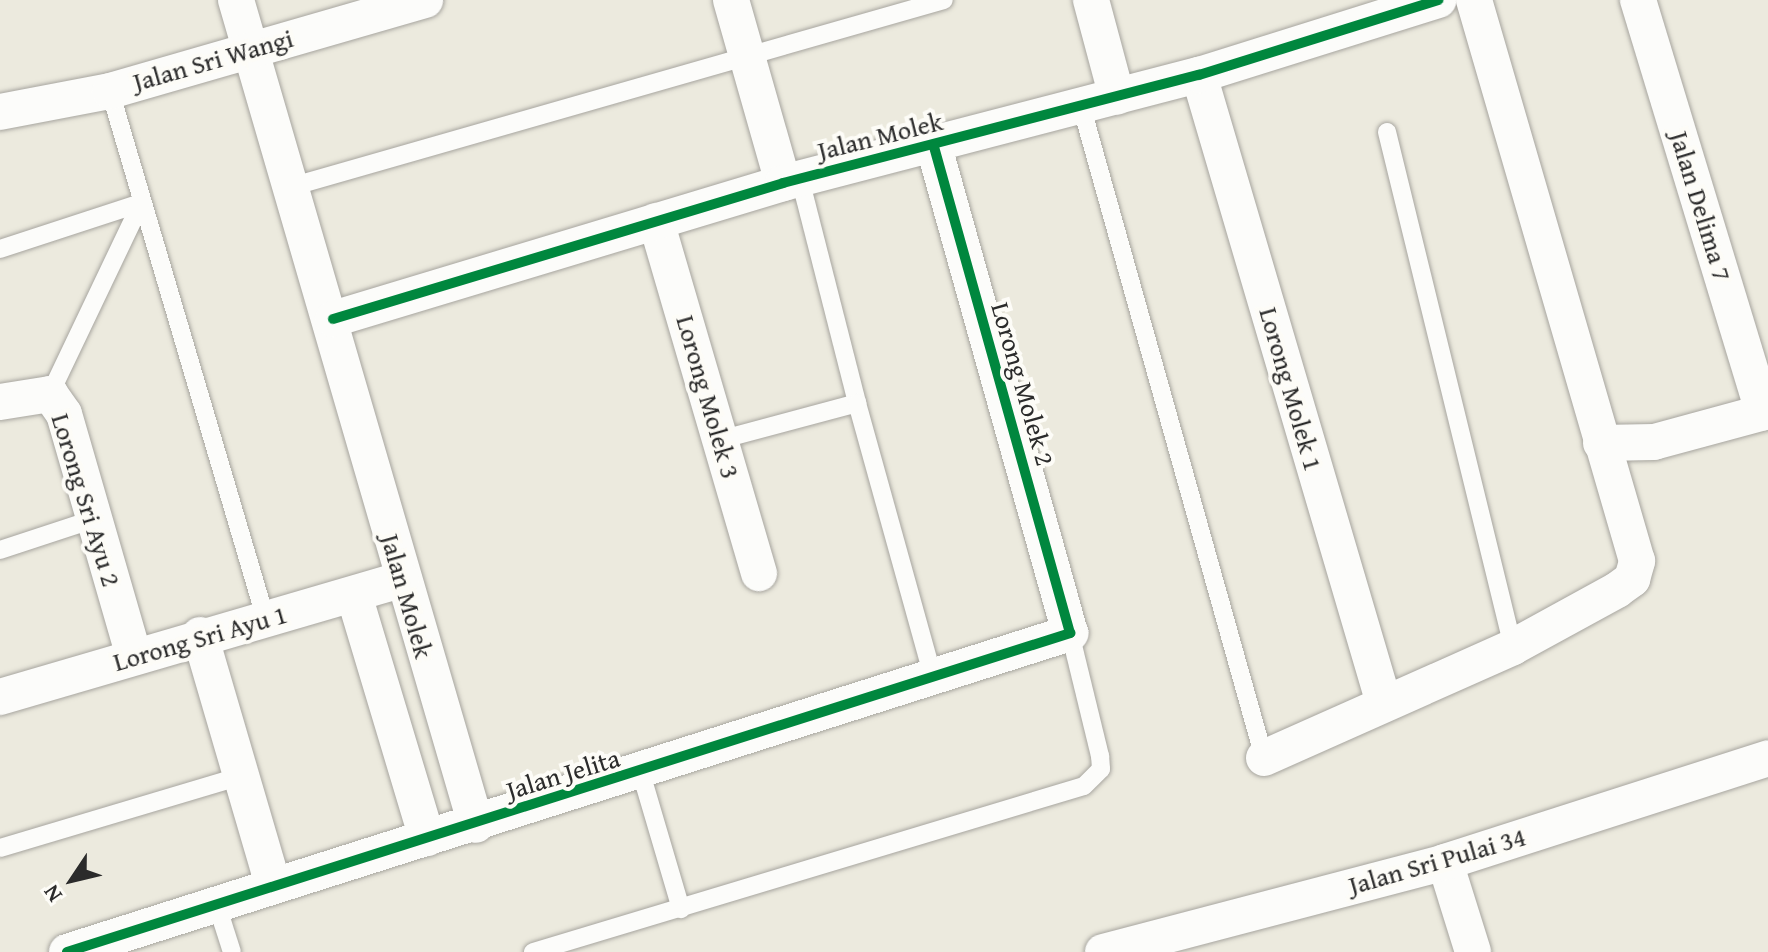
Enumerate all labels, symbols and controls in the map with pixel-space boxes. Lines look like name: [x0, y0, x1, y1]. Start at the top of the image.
street label: Jalan Sri Wangi: [129, 22, 297, 98]
street label: Jalan Molek: [814, 105, 946, 167]
street label: Jalan Delima 7: [1663, 127, 1739, 285]
street label: Lorong Molek 2: [985, 299, 1061, 469]
street label: Lorong Molek 1: [1253, 304, 1329, 474]
street label: Lorong Molek 3: [670, 312, 746, 482]
street label: Lorong Sri Ayu 2: [45, 410, 127, 590]
street label: Jalan Molek: [374, 530, 440, 662]
street label: Lorong Sri Ayu 1: [110, 598, 290, 678]
street label: Jalan Jelita: [503, 742, 623, 806]
street label: Jalan Sri Pulai 34: [1345, 821, 1529, 901]
north arrow: [32, 840, 112, 920]
text: N: [35, 879, 70, 909]

